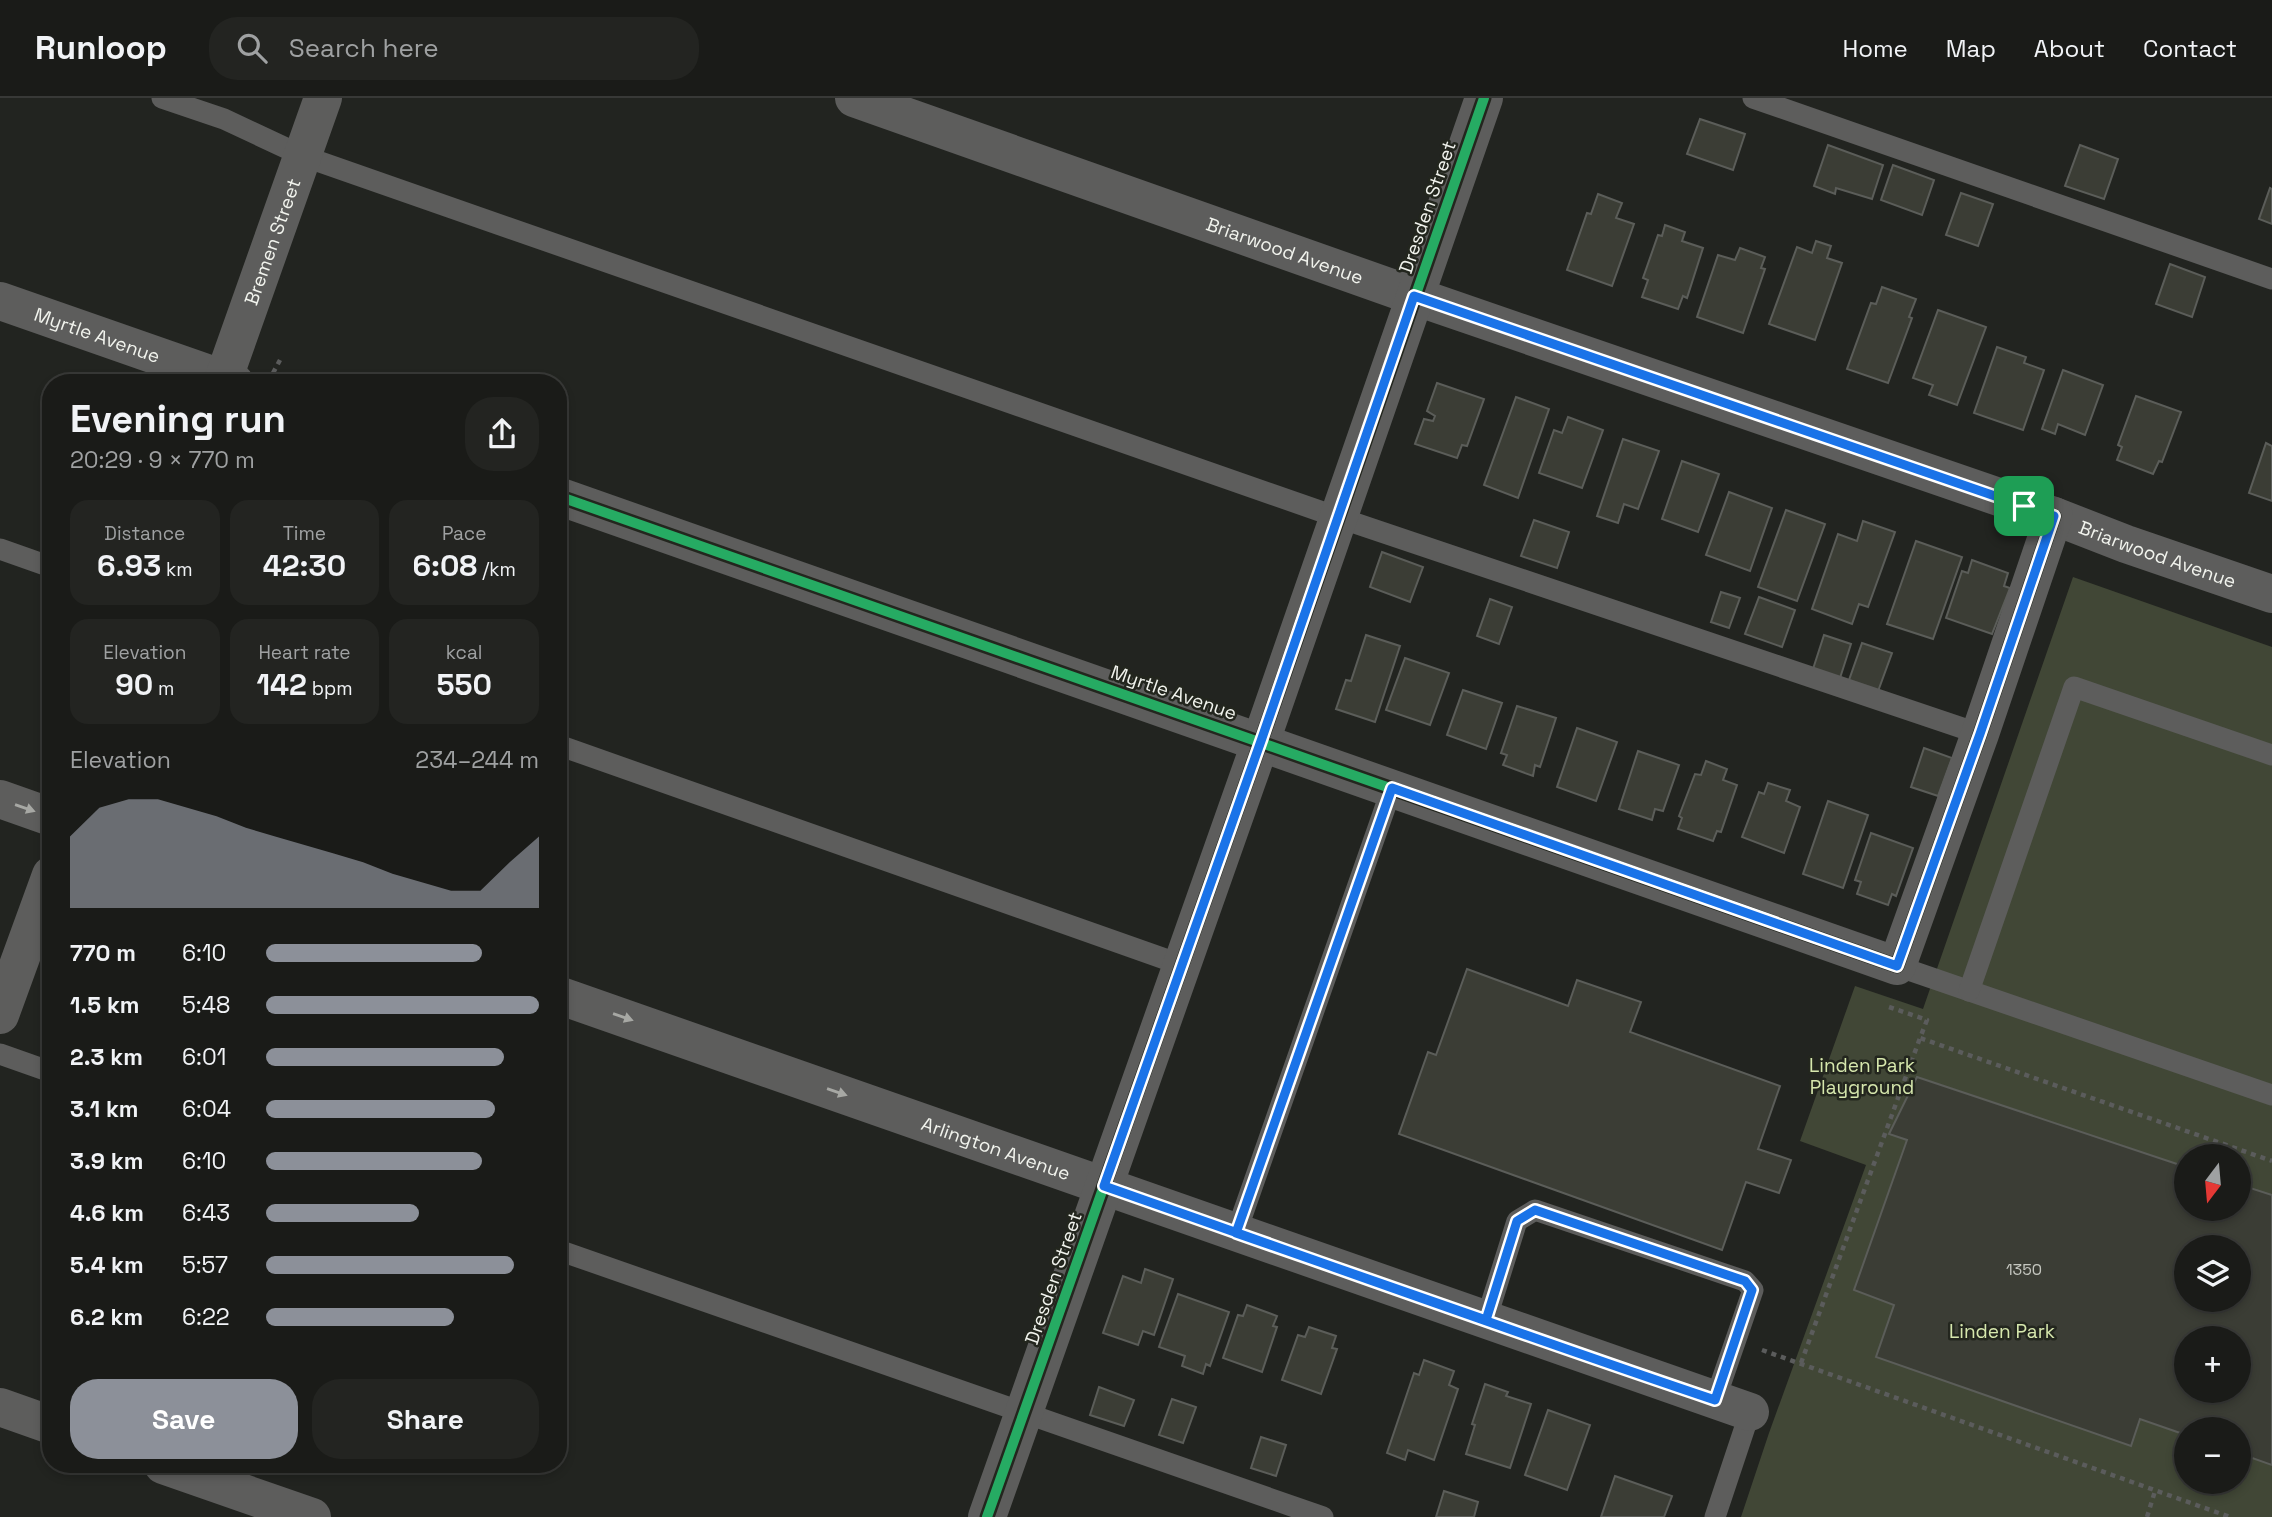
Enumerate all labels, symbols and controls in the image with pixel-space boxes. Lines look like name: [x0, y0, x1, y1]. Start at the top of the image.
search box: [209, 17, 699, 80]
text: Runloop: [35, 27, 167, 69]
icon: search: [233, 29, 271, 67]
text: Search here: [289, 31, 439, 65]
text: Home: [1842, 33, 1908, 64]
text: Map: [1946, 33, 1996, 64]
text: About: [2034, 33, 2105, 64]
text: Contact: [2143, 33, 2237, 64]
street label: Dresden Street: [1393, 137, 1462, 277]
street label: Bremen Street: [239, 175, 307, 309]
street label: Briarwood Avenue: [1203, 212, 1367, 290]
street label: Myrtle Avenue: [31, 302, 163, 369]
text: Evening run: [70, 395, 286, 443]
button: share: [465, 397, 539, 471]
text: 20:29 · 9 × 770 m: [70, 445, 255, 475]
pin: [1994, 476, 2054, 536]
icon: arrive: [2005, 487, 2043, 525]
street label: Briarwood Avenue: [2075, 515, 2239, 594]
text: Distance: [104, 521, 185, 546]
text: Time: [283, 521, 326, 546]
text: Pace: [442, 521, 486, 546]
text: 6.93: [97, 546, 161, 585]
text: 42:30: [263, 546, 346, 585]
text: 6:08: [412, 546, 477, 585]
text: km: [161, 557, 193, 582]
text: /km: [477, 557, 516, 582]
text: Elevation: [103, 640, 186, 665]
text: Heart rate: [258, 640, 351, 665]
text: kcal: [446, 640, 483, 665]
street label: Myrtle Avenue: [1108, 659, 1240, 726]
text: 90: [115, 665, 153, 704]
text: 142: [256, 665, 307, 704]
text: 550: [436, 665, 492, 704]
text: m: [153, 676, 174, 701]
text: bpm: [307, 676, 353, 701]
text: Elevation: [70, 745, 171, 775]
text: 234–244 m: [415, 745, 539, 775]
one-way arrow: [15, 803, 36, 814]
text: 770 m: [70, 938, 136, 968]
text: 6:10: [182, 938, 226, 968]
text: 1.5 km: [70, 990, 140, 1020]
text: 5:48: [182, 990, 230, 1020]
one-way arrow: [612, 1012, 633, 1023]
text: 2.3 km: [70, 1042, 143, 1072]
text: 6:01: [182, 1042, 226, 1072]
park label: Linden Park Playground: [1809, 1053, 1915, 1100]
one-way arrow: [827, 1087, 848, 1098]
text: 3.1 km: [70, 1094, 139, 1124]
text: 6:04: [182, 1094, 231, 1124]
street label: Arlington Avenue: [918, 1111, 1074, 1186]
north arrow: [2174, 1144, 2250, 1222]
map controls: [2174, 1144, 2251, 1494]
text: 3.9 km: [70, 1146, 143, 1176]
text: 6:10: [182, 1146, 226, 1176]
text: 4.6 km: [70, 1198, 144, 1228]
text: 6:43: [182, 1198, 230, 1228]
street label: Dresden Street: [1019, 1208, 1088, 1348]
button: layers: [2174, 1235, 2251, 1312]
text: 5.4 km: [70, 1250, 144, 1280]
text: 5:57: [182, 1250, 228, 1280]
house number: 1350: [2006, 1259, 2042, 1280]
text: 6.2 km: [70, 1302, 143, 1332]
text: 6:22: [182, 1302, 230, 1332]
park label: Linden Park: [1949, 1319, 2055, 1344]
button: +: [2174, 1326, 2251, 1403]
button: Save: [70, 1379, 298, 1459]
button: Share: [312, 1379, 539, 1459]
button: −: [2174, 1417, 2251, 1494]

